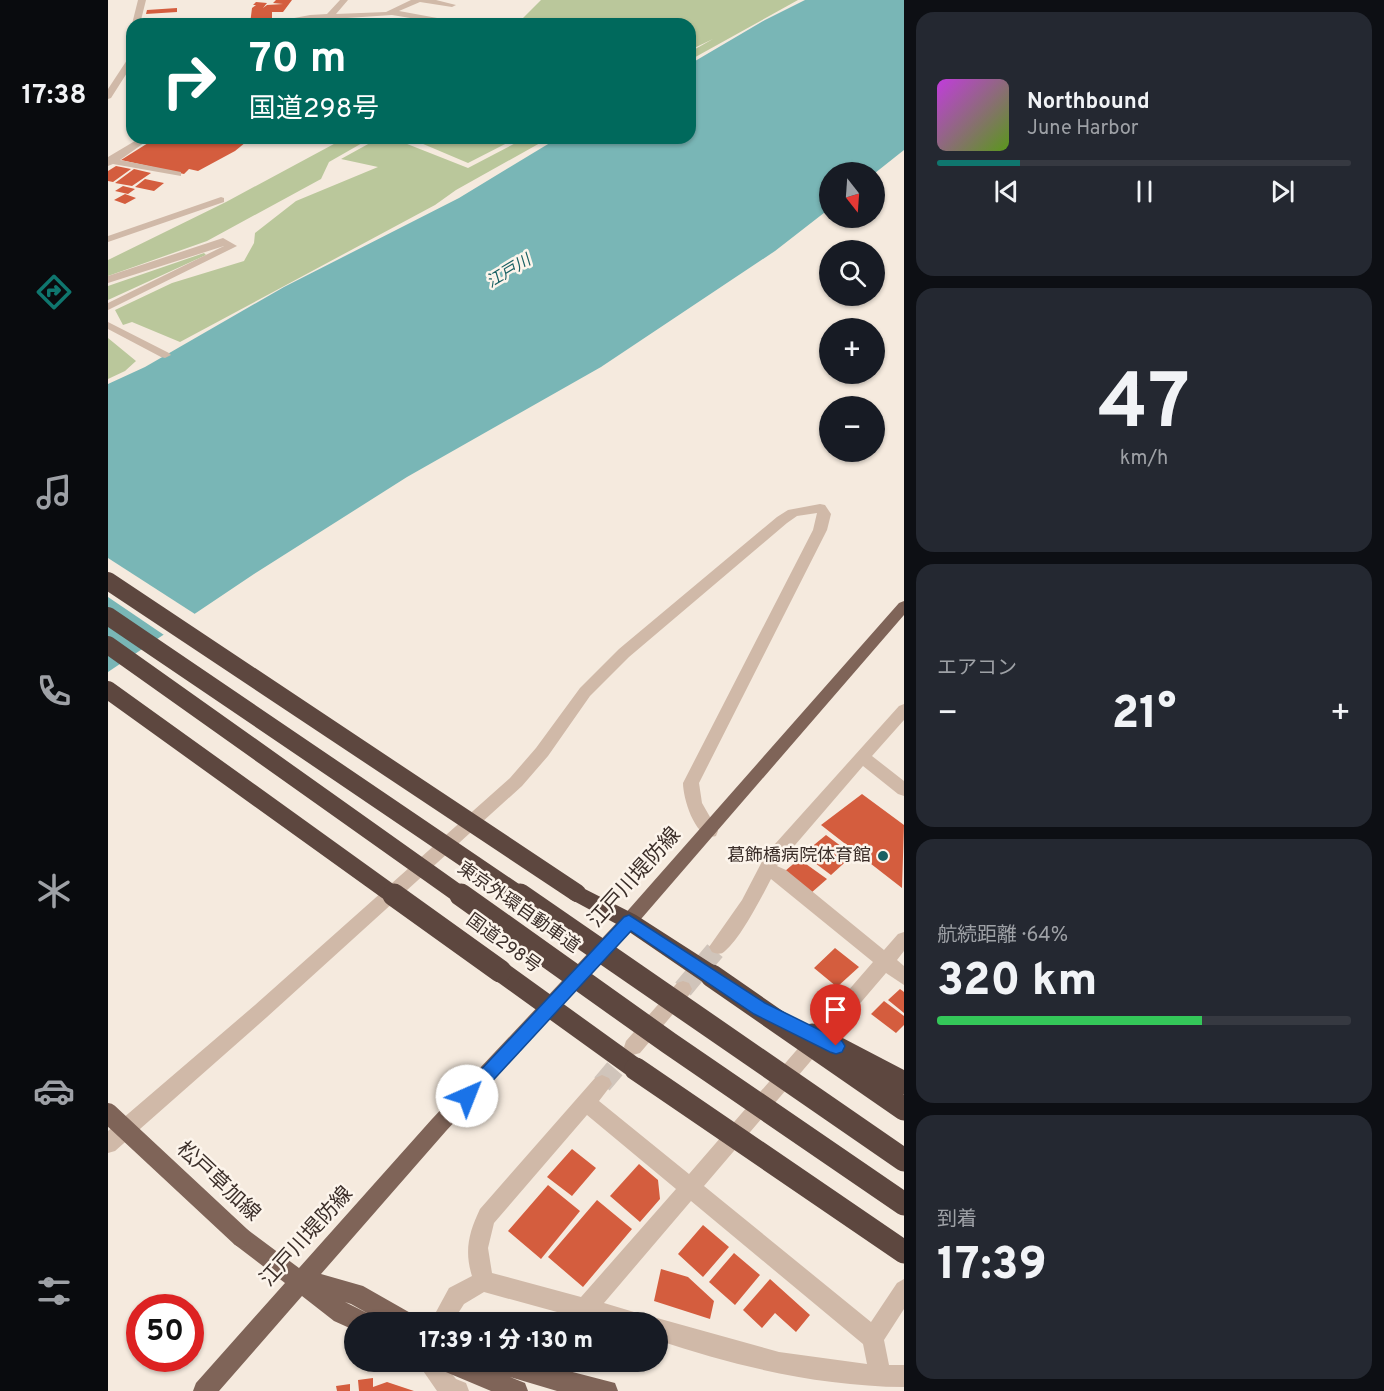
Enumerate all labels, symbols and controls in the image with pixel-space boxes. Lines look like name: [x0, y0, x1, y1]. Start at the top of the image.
text: 70 m: [249, 34, 347, 87]
icon: right: [150, 42, 228, 120]
text: 17:38: [21, 79, 87, 113]
text: Northbound: [1027, 89, 1150, 116]
text: 国道298号: [249, 93, 379, 127]
text: June Harbor: [1027, 116, 1139, 142]
north arrow: [819, 162, 885, 228]
map controls: [819, 162, 885, 462]
icon: previous: [990, 175, 1023, 208]
icon: pause: [1128, 175, 1161, 208]
icon: next: [1266, 175, 1299, 208]
button: search: [819, 240, 885, 306]
water label: 江戸川: [483, 250, 536, 293]
icon: directions: [33, 271, 75, 313]
button: +: [819, 318, 885, 384]
text: 47: [1098, 357, 1190, 456]
button: −: [819, 396, 885, 462]
text: km/h: [1120, 446, 1168, 472]
icon: music: [33, 471, 75, 513]
text: エアコン: [937, 656, 1017, 682]
icon: phone: [33, 670, 75, 712]
text: 21°: [1112, 687, 1176, 744]
text: −: [937, 694, 958, 736]
text: +: [1330, 694, 1351, 736]
street label: 江戸川堤防線: [583, 822, 687, 934]
place label: 葛飾橋病院体育館: [727, 845, 871, 868]
marker: 葛飾橋病院体育館: [876, 849, 890, 863]
street label: 東京外環自動車道: [452, 857, 584, 959]
icon: climate: [33, 870, 75, 912]
street label: 国道298号: [461, 909, 545, 979]
text: 航続距離 · 64%: [937, 923, 1068, 949]
text: 320 km: [937, 954, 1097, 1011]
pin: [810, 984, 861, 1046]
icon: arrive: [819, 993, 852, 1026]
position arrow: [435, 1064, 499, 1128]
icon: car: [33, 1070, 75, 1112]
street label: 松戸草加線: [170, 1136, 266, 1228]
street label: 江戸川堤防線: [255, 1181, 359, 1293]
text: 到着: [937, 1207, 977, 1233]
text: 17:39: [937, 1238, 1047, 1295]
icon: filters: [33, 1270, 75, 1312]
speed limit sign: 50: [126, 1294, 204, 1372]
text: 17:39 · 1 分 · 130 m: [419, 1328, 593, 1355]

